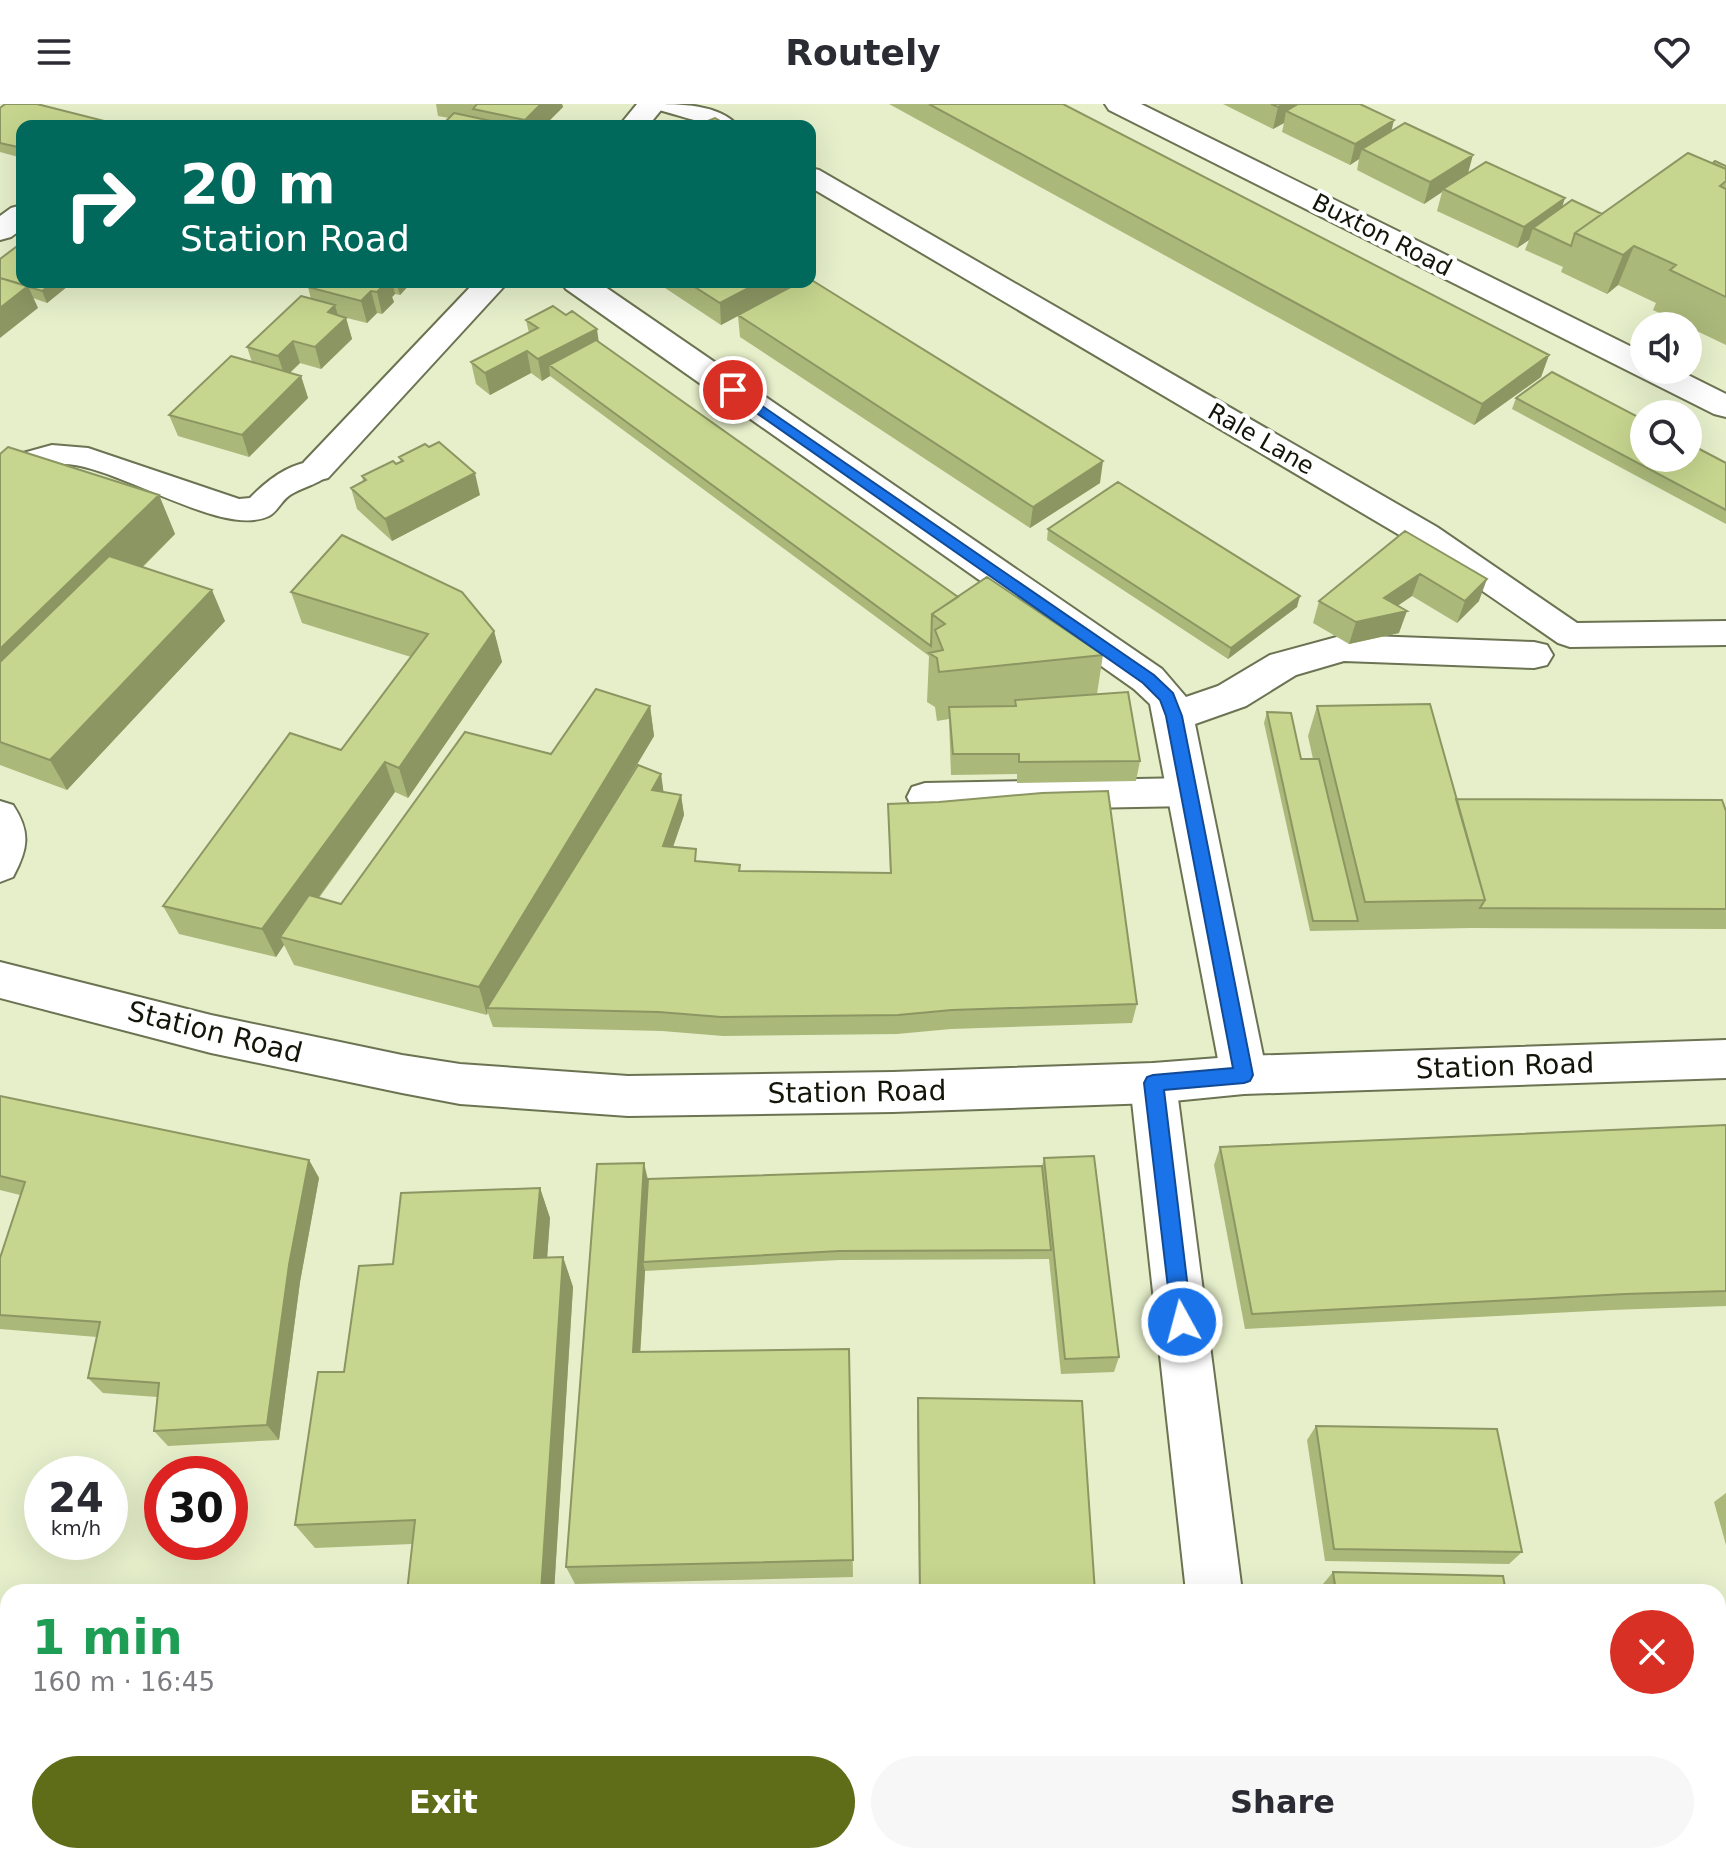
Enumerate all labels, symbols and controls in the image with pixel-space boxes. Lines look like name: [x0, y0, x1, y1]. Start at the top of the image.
icon: menu: [32, 30, 76, 74]
icon: heart: [1650, 30, 1694, 74]
text: Routely: [785, 32, 941, 73]
text: 20 m: [180, 151, 336, 216]
icon: right: [48, 152, 152, 256]
street label: Buxton Road: [1307, 188, 1457, 282]
text: Station Road: [180, 218, 410, 259]
map controls: [1630, 312, 1702, 472]
button: sound: [1630, 312, 1702, 384]
pin: [699, 356, 767, 424]
icon: arrive: [711, 368, 755, 412]
street label: Rale Lane: [1203, 397, 1319, 481]
button: search: [1630, 400, 1702, 472]
street label: Station Road: [124, 994, 306, 1070]
street label: Station Road: [1415, 1046, 1595, 1086]
street label: Station Road: [767, 1074, 947, 1110]
position arrow: [1140, 1280, 1224, 1364]
speed limit sign: 30: [144, 1456, 248, 1560]
text: 24: [48, 1475, 104, 1521]
text: km/h: [51, 1516, 101, 1540]
text: 1 min: [32, 1609, 183, 1665]
button: close: [1610, 1610, 1694, 1694]
text: 160 m · 16:45: [32, 1667, 215, 1697]
button: Exit: [32, 1756, 855, 1848]
button: Share: [871, 1756, 1694, 1848]

